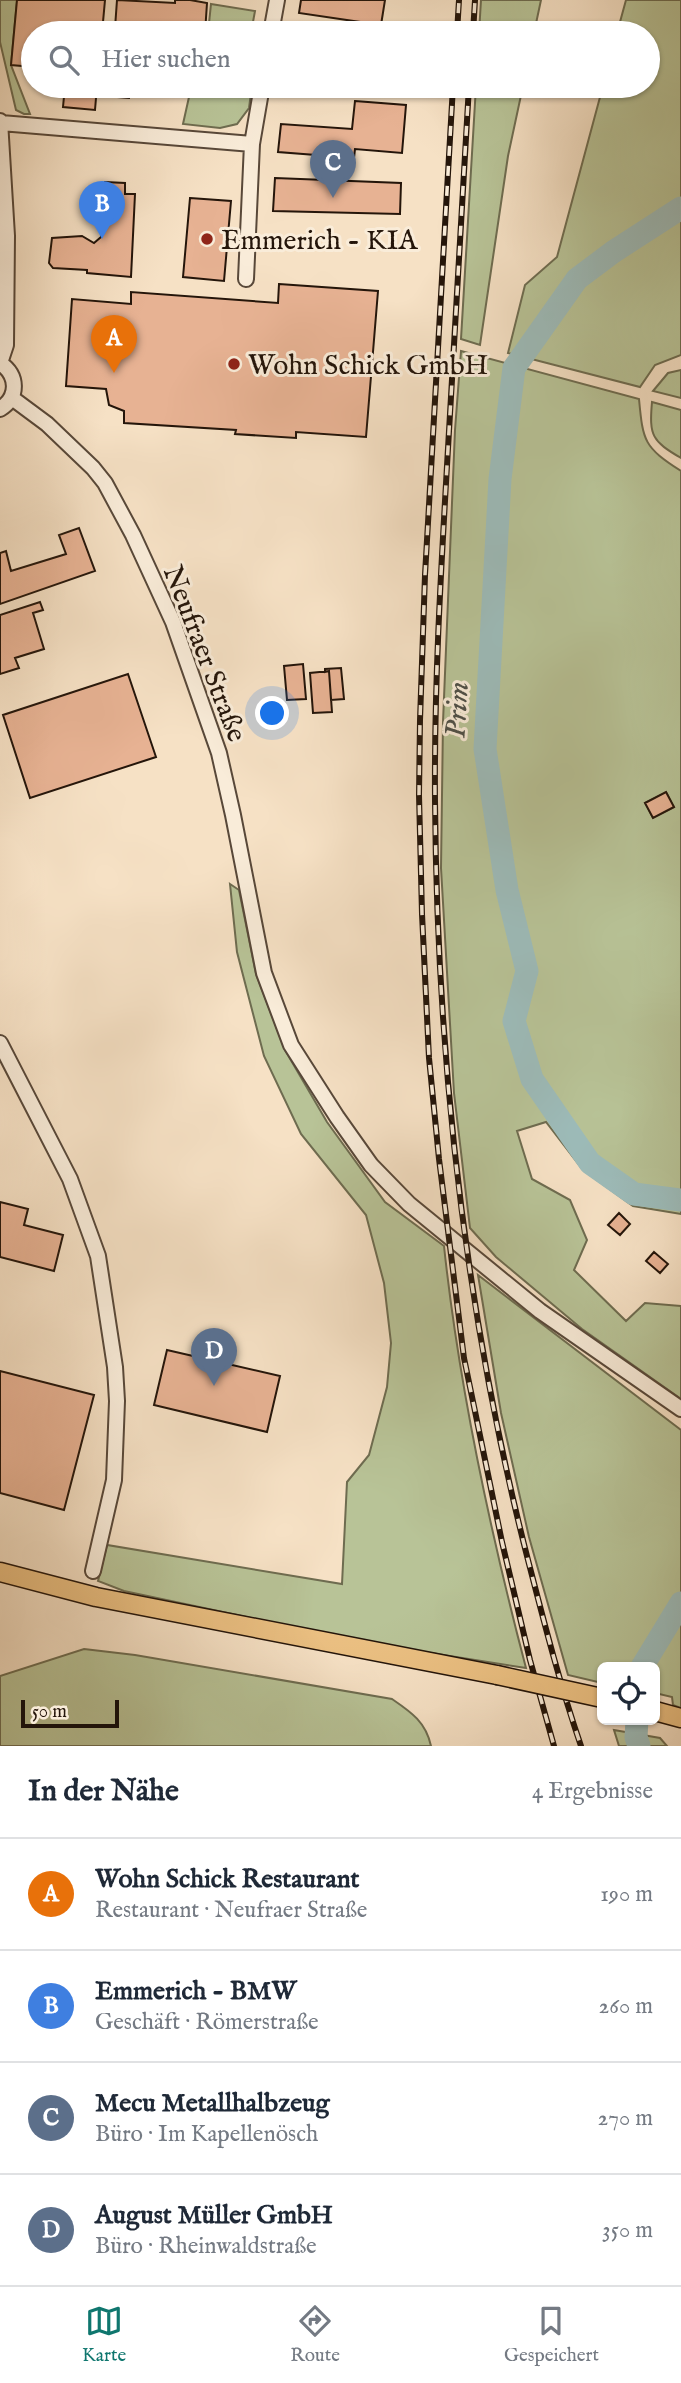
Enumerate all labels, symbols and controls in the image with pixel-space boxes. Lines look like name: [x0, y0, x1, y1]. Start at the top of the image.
search box: [21, 21, 660, 98]
icon: search: [45, 41, 83, 79]
text: Hier suchen: [101, 43, 231, 76]
pin: C: [310, 140, 356, 198]
pin: B: [79, 181, 125, 239]
place label: Emmerich - KIA: [221, 224, 419, 259]
marker: Emmerich - KIA: [199, 231, 215, 247]
pin: A: [91, 315, 137, 373]
place label: Wohn Schick GmbH: [248, 349, 488, 384]
marker: Wohn Schick GmbH: [226, 356, 242, 372]
street label: Neufraer Straße: [154, 561, 253, 747]
water label: Prim: [438, 681, 478, 739]
your location: [255, 696, 289, 730]
pin: D: [191, 1328, 237, 1386]
map controls: [597, 1662, 660, 1725]
button: locate: [597, 1662, 660, 1725]
scale bar: [21, 1697, 119, 1729]
text: 50 m: [32, 1700, 67, 1724]
text: In der Nähe: [28, 1773, 179, 1811]
text: 4 Ergebnisse: [532, 1777, 653, 1806]
text: Wohn Schick Restaurant: [95, 1863, 359, 1896]
text: A: [43, 1880, 59, 1909]
text: 190 m: [600, 1880, 653, 1909]
text: Restaurant · Neufraer Straße: [95, 1896, 367, 1925]
text: Emmerich - BMW: [95, 1975, 296, 2008]
text: B: [43, 1992, 59, 2021]
text: 260 m: [598, 1992, 653, 2021]
text: Geschäft · Römerstraße: [95, 2008, 319, 2037]
text: Mecu Metallhalbzeug: [95, 2087, 330, 2120]
text: C: [43, 2104, 59, 2133]
text: 270 m: [598, 2104, 653, 2133]
text: Büro · Im Kapellenösch: [95, 2120, 318, 2149]
text: August Müller GmbH: [95, 2199, 333, 2232]
text: D: [42, 2216, 60, 2245]
text: 350 m: [602, 2216, 653, 2245]
text: Büro · Rheinwaldstraße: [95, 2232, 317, 2261]
tab: Karte: [82, 2302, 126, 2368]
tab: Route: [290, 2302, 340, 2368]
tab: Gespeichert: [504, 2302, 599, 2368]

